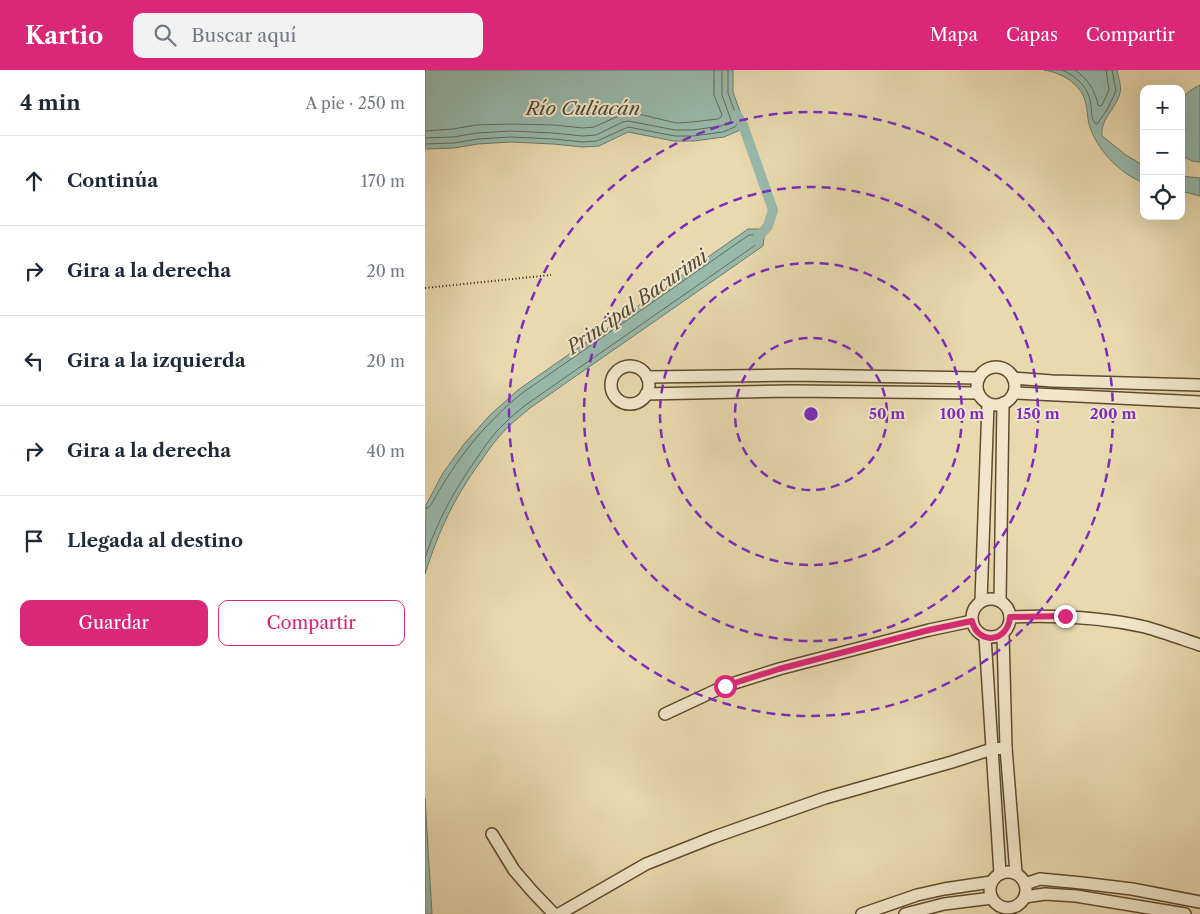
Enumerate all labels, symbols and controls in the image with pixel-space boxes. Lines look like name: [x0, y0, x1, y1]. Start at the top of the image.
search box: [133, 13, 483, 58]
text: Kartio: [25, 21, 103, 50]
icon: search: [151, 21, 179, 49]
text: Buscar aquí: [191, 24, 296, 47]
text: Mapa: [930, 24, 978, 46]
text: Capas: [1006, 24, 1058, 46]
text: Compartir: [1086, 24, 1175, 46]
map controls: [1140, 85, 1185, 220]
button: +: [1140, 85, 1185, 130]
text: 4 min: [20, 90, 81, 115]
text: A pie · 250 m: [306, 93, 405, 113]
water label: Río Culiacán: [524, 97, 640, 120]
button: −: [1140, 130, 1185, 175]
icon: ahead: [20, 167, 48, 195]
text: Continúa: [67, 169, 158, 192]
text: 170 m: [361, 171, 405, 191]
button: locate: [1140, 175, 1185, 220]
water label: Principal Bacurimi: [561, 244, 713, 360]
icon: right: [20, 257, 48, 285]
text: Gira a la derecha: [67, 259, 231, 282]
text: 20 m: [366, 261, 405, 281]
icon: left: [20, 347, 48, 375]
text: Gira a la izquierda: [67, 349, 246, 372]
text: 20 m: [366, 351, 405, 371]
text: 50 m: [869, 404, 905, 423]
text: 100 m: [940, 404, 984, 423]
text: 150 m: [1016, 404, 1060, 423]
text: 200 m: [1090, 404, 1136, 423]
centre of rings: [802, 405, 820, 423]
icon: right: [20, 437, 48, 465]
text: Gira a la derecha: [67, 439, 231, 462]
text: 40 m: [366, 441, 405, 461]
icon: arrive: [20, 527, 48, 555]
text: Llegada al destino: [67, 529, 243, 552]
button: Guardar: [20, 600, 208, 646]
button: Compartir: [218, 600, 405, 646]
route end: [1054, 605, 1077, 628]
route start: [714, 675, 737, 698]

